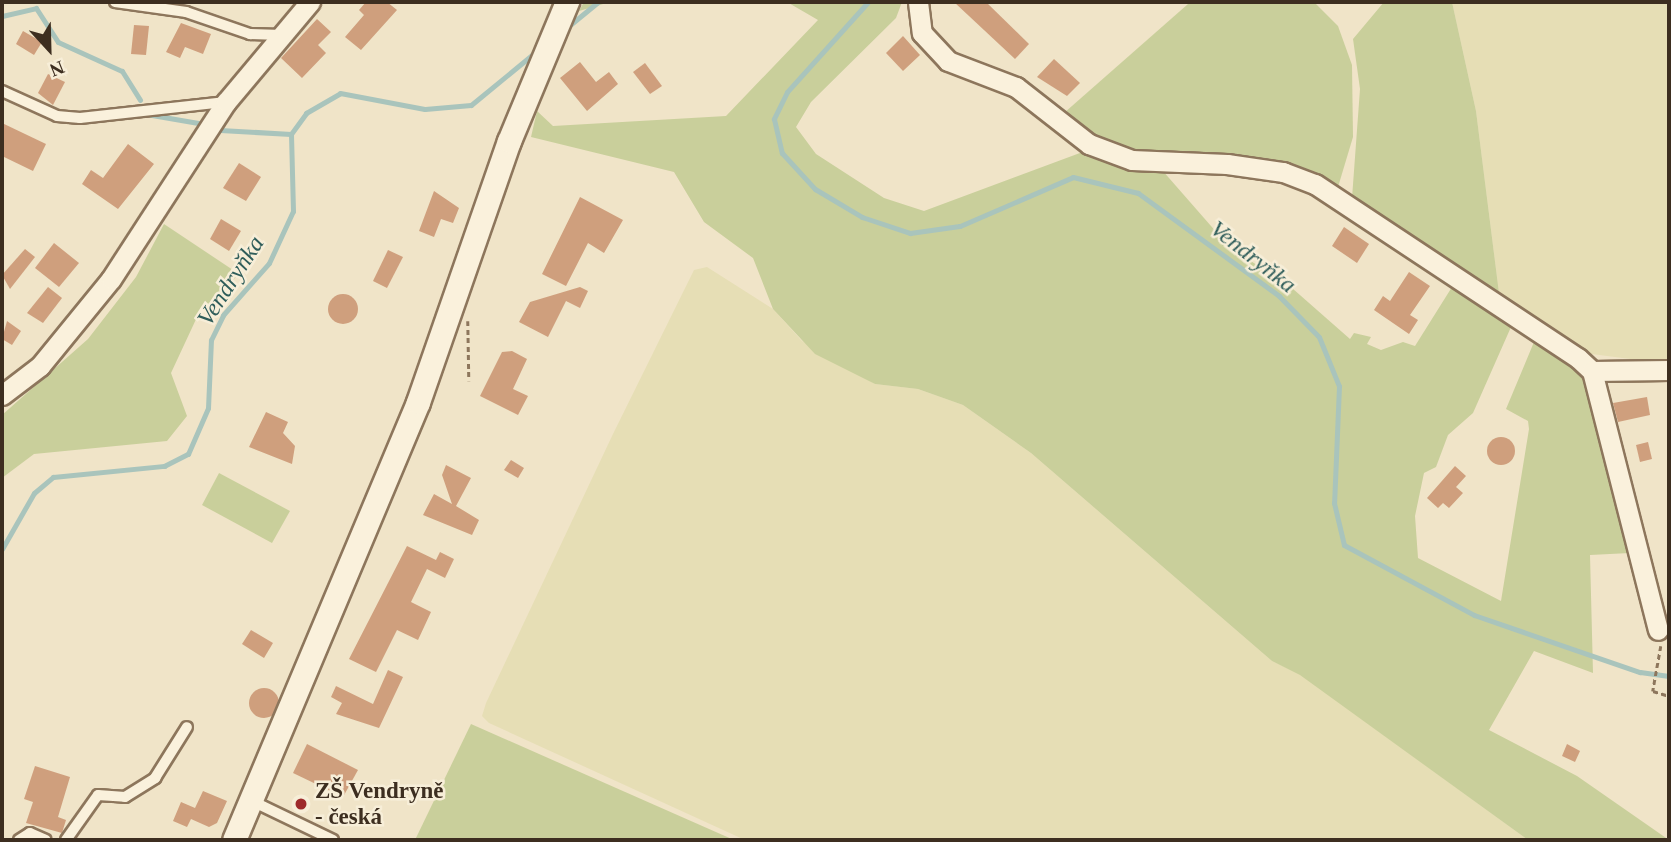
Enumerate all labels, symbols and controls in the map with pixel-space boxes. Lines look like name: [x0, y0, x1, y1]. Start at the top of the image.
north arrow: [14, 14, 84, 84]
text: N: [47, 57, 67, 81]
water label: Vendryňka: [1204, 214, 1302, 300]
water label: Vendryňka: [191, 231, 271, 331]
place label: ZŠ Vendryně - česká: [315, 777, 444, 831]
marker: ZŠ Vendryně - česká: [293, 796, 309, 812]

